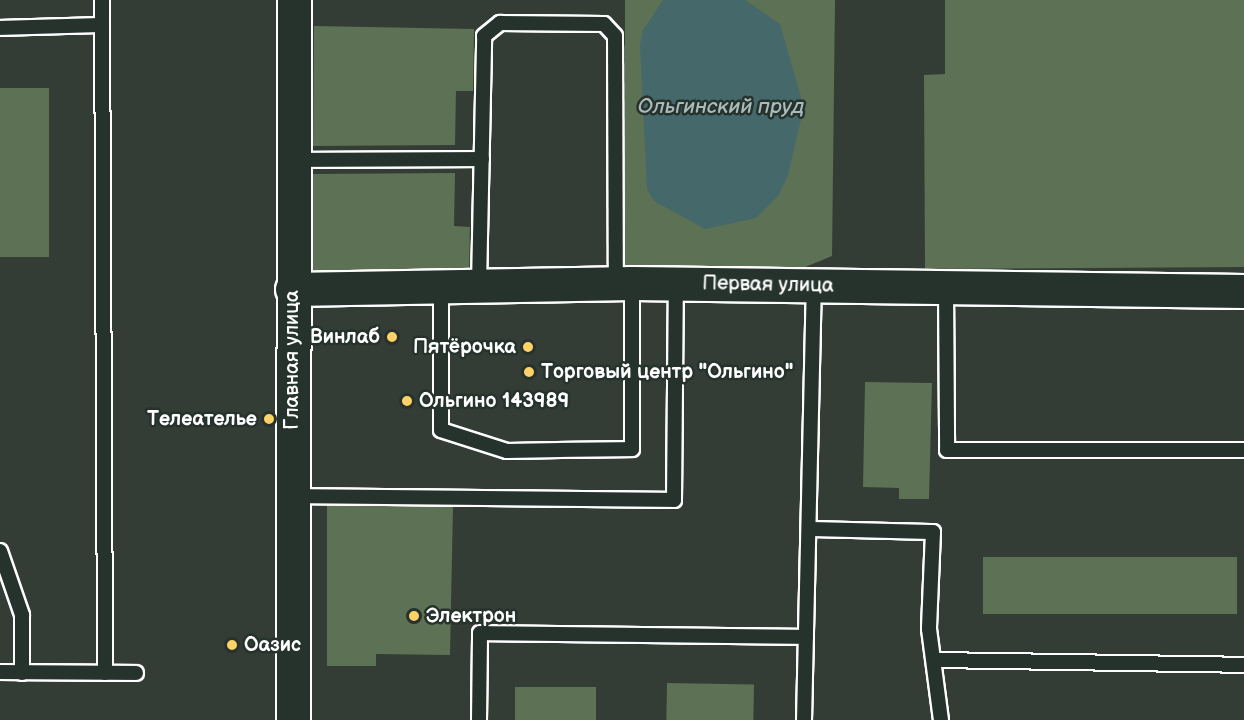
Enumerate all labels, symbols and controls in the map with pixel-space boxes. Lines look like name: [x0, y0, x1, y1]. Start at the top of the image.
water label: Ольгинский пруд: [638, 94, 804, 120]
street label: Первая улица: [702, 272, 834, 298]
street label: Главная улица: [280, 290, 304, 430]
place label: Винлаб: [310, 325, 380, 349]
marker: Винлаб: [385, 330, 399, 344]
place label: Пятёрочка: [413, 335, 516, 359]
marker: Пятёрочка: [521, 340, 535, 354]
place label: Торговый центр "Ольгино": [541, 360, 793, 384]
marker: Торговый центр "Ольгино": [522, 365, 536, 379]
place label: Ольгино 143989: [419, 389, 569, 413]
marker: Ольгино 143989: [400, 394, 414, 408]
place label: Телеателье: [147, 407, 257, 431]
marker: Телеателье: [262, 412, 276, 426]
place label: Электрон: [426, 604, 516, 628]
marker: Электрон: [407, 609, 421, 623]
place label: Оазис: [244, 633, 301, 657]
marker: Оазис: [225, 638, 239, 652]

